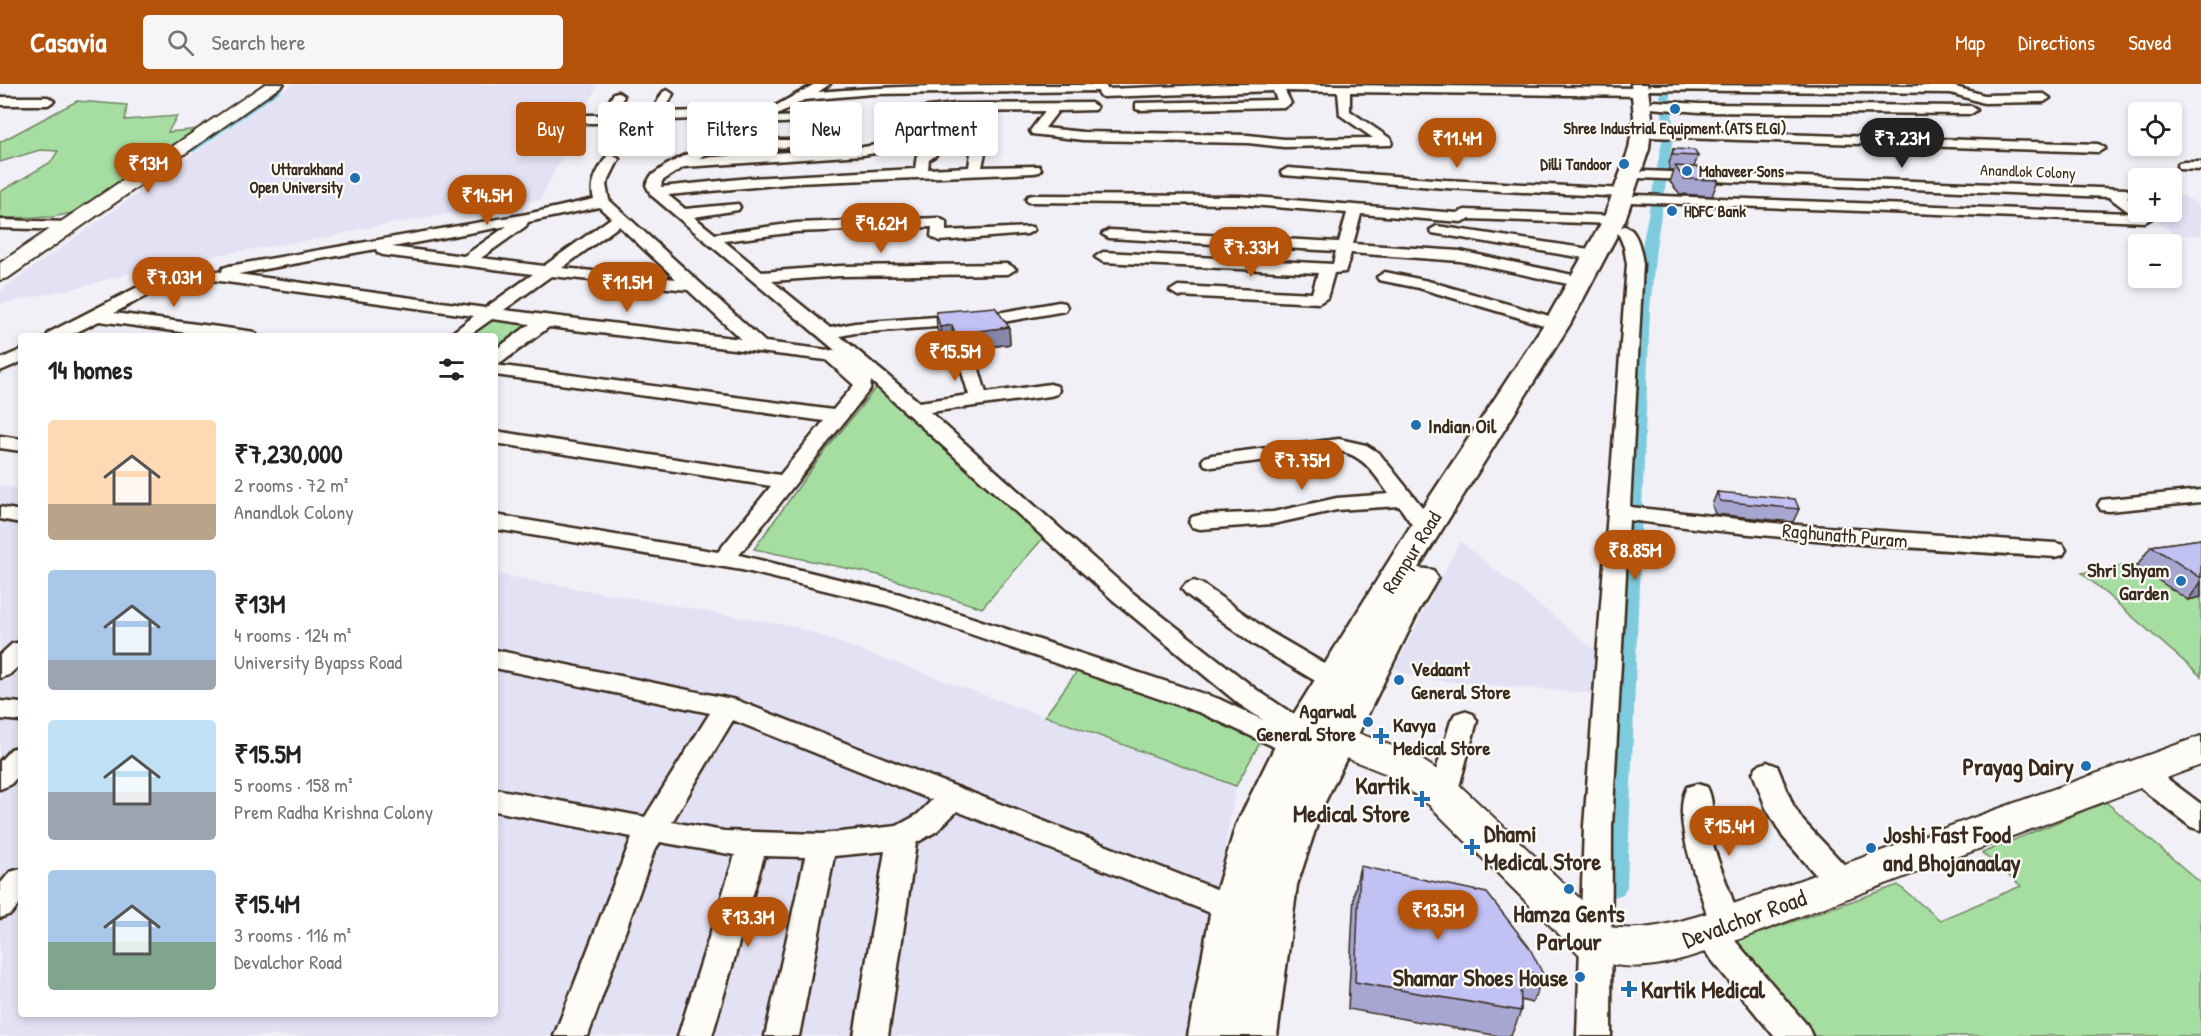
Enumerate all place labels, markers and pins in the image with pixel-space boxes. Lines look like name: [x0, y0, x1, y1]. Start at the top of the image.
marker: Shree Industrial Equipment (ATS ELGI): [1668, 102, 1682, 116]
place label: Shree Industrial Equipment (ATS ELGI): [1564, 117, 1787, 140]
pin: ₹11.4M: [1408, 118, 1506, 169]
pin: ₹7.23M: [1853, 118, 1951, 169]
pin: ₹13M: [112, 143, 184, 194]
place label: Dilli Tandoor: [1540, 153, 1613, 175]
marker: Dilli Tandoor: [1617, 157, 1631, 171]
place label: Uttarakhand Open University: [249, 158, 344, 199]
place label: Mahaveer Sons: [1699, 160, 1785, 182]
marker: Mahaveer Sons: [1680, 164, 1694, 178]
marker: Uttarakhand Open University: [348, 171, 362, 185]
pin: ₹14.5M: [438, 175, 536, 226]
place label: HDFC Bank: [1684, 200, 1746, 222]
pin: ₹9.62M: [832, 203, 930, 254]
marker: HDFC Bank: [1665, 204, 1679, 218]
pin: ₹7.33M: [1202, 227, 1300, 278]
pin: ₹7.03M: [125, 257, 223, 308]
pin: ₹11.5M: [578, 262, 676, 313]
pin: ₹15.5M: [906, 331, 1004, 382]
place label: Indian Oil: [1428, 412, 1497, 439]
marker: Indian Oil: [1409, 418, 1423, 432]
pin: ₹7.75M: [1253, 440, 1351, 491]
pin: ₹8.85M: [1586, 530, 1684, 581]
place label: Shri Shyam Garden: [2087, 556, 2169, 606]
marker: Shri Shyam Garden: [2174, 574, 2188, 588]
place label: Vedaant General Store: [1411, 655, 1511, 705]
marker: Vedaant General Store: [1392, 673, 1406, 687]
place label: Agarwal General Store: [1256, 697, 1357, 747]
place label: Kavya Medical Store: [1393, 711, 1490, 761]
marker: Agarwal General Store: [1361, 715, 1375, 729]
marker: Kavya Medical Store: [1374, 729, 1388, 743]
place label: Prayag Dairy: [1962, 750, 2074, 783]
marker: Prayag Dairy: [2079, 759, 2093, 773]
place label: Kartik Medical Store: [1293, 769, 1410, 829]
marker: Kartik Medical Store: [1415, 792, 1429, 806]
pin: ₹15.4M: [1680, 806, 1778, 857]
place label: Dhami Medical Store: [1484, 817, 1601, 877]
place label: Joshi Fast Food and Bhojanaalay: [1883, 818, 2021, 879]
marker: Dhami Medical Store: [1465, 840, 1479, 854]
marker: Joshi Fast Food and Bhojanaalay: [1864, 841, 1878, 855]
marker: Hamza Gents Parlour: [1562, 882, 1576, 896]
pin: ₹13.5M: [1389, 890, 1487, 941]
pin: ₹13.3M: [699, 897, 797, 948]
place label: Hamza Gents Parlour: [1513, 897, 1625, 957]
place label: Shamar Shoes House: [1393, 961, 1568, 993]
marker: Shamar Shoes House: [1573, 970, 1587, 984]
place label: Kartik Medical: [1641, 973, 1766, 1005]
marker: Kartik Medical: [1622, 982, 1636, 996]

